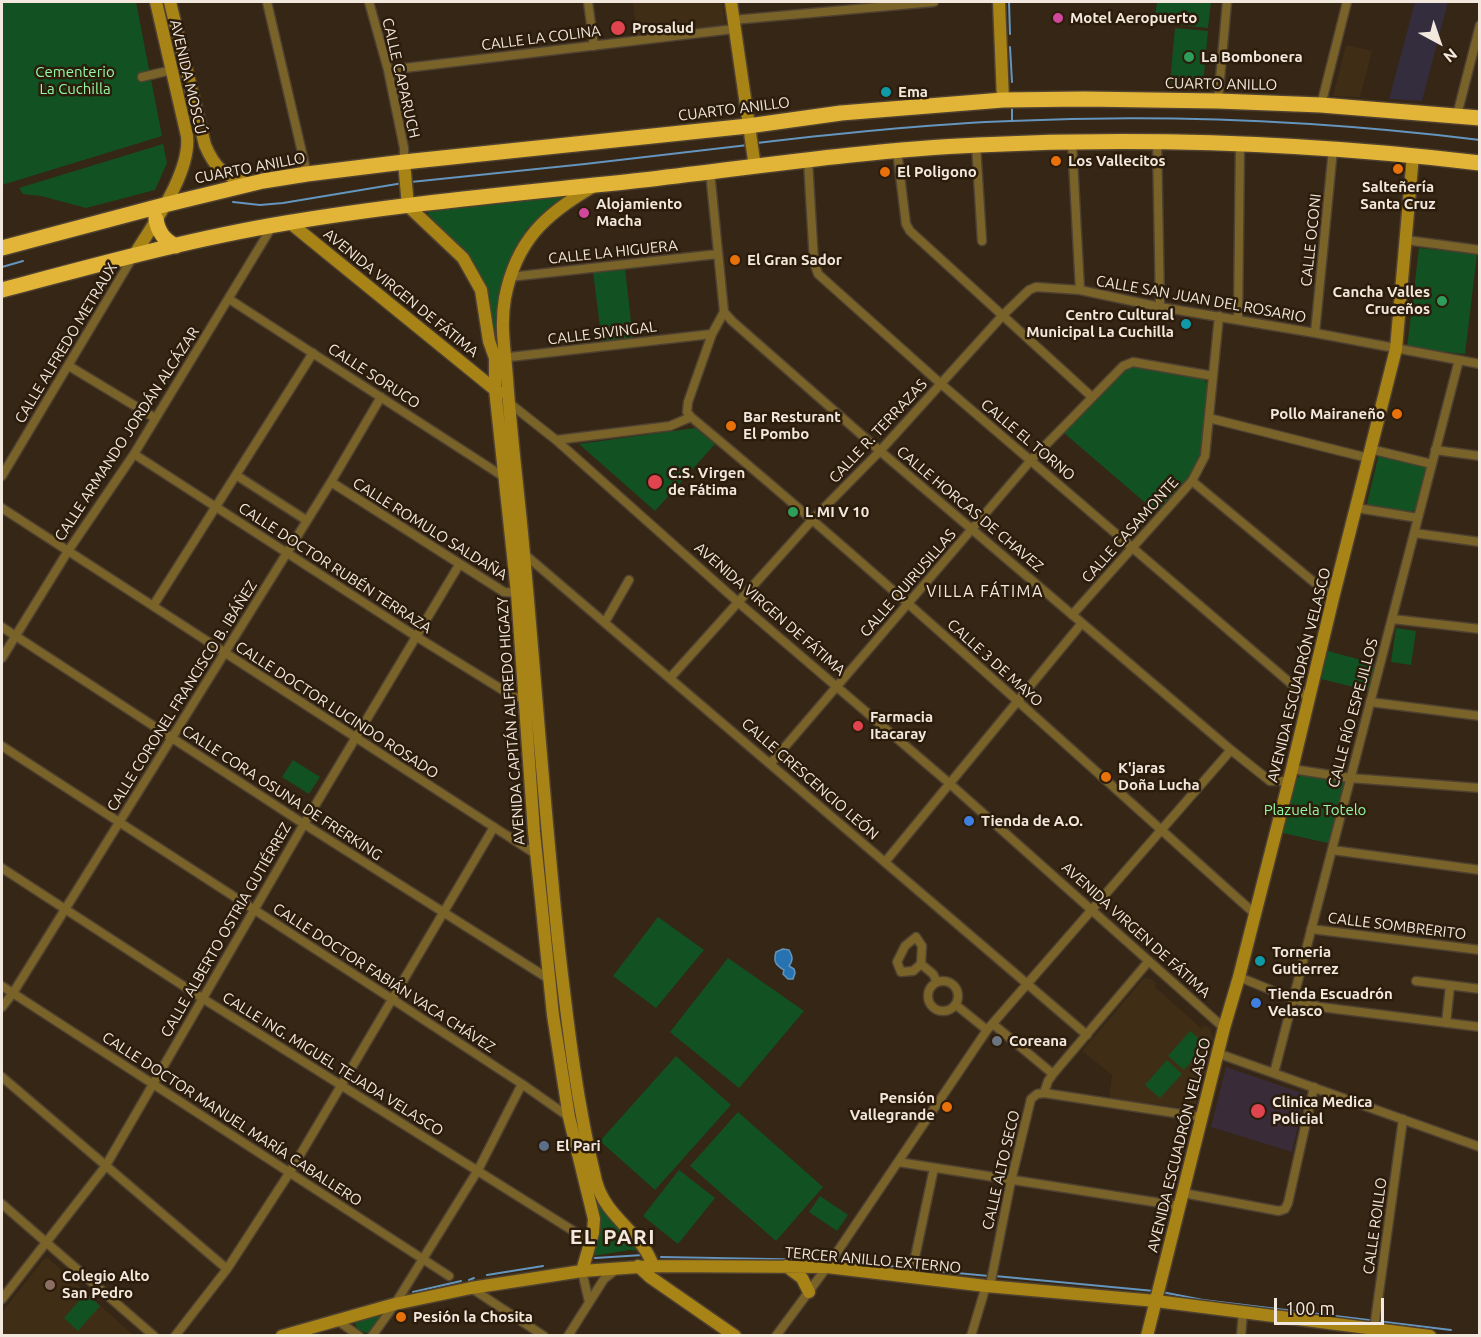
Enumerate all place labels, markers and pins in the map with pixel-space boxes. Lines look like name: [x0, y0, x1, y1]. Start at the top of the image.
place label: Motel Aeropuerto: [1070, 9, 1197, 27]
marker: Motel Aeropuerto: [1051, 11, 1065, 25]
marker: Prosalud: [609, 19, 627, 37]
place label: Prosalud: [632, 19, 694, 37]
place label: La Bombonera: [1201, 48, 1303, 66]
marker: La Bombonera: [1182, 50, 1196, 64]
place label: Ema: [898, 83, 928, 101]
marker: Ema: [879, 85, 893, 99]
place label: Los Vallecitos: [1068, 152, 1166, 170]
marker: Los Vallecitos: [1049, 154, 1063, 168]
marker: Salteñería Santa Cruz: [1391, 162, 1405, 176]
place label: El Poligono: [897, 163, 977, 181]
marker: El Poligono: [878, 165, 892, 179]
place label: Salteñería Santa Cruz: [1360, 178, 1436, 213]
place label: Alojamiento Macha: [596, 195, 682, 230]
marker: Alojamiento Macha: [577, 206, 591, 220]
place label: El Gran Sador: [747, 251, 842, 269]
marker: El Gran Sador: [728, 253, 742, 267]
place label: Cancha Valles Cruceños: [1333, 283, 1430, 318]
marker: Cancha Valles Cruceños: [1435, 294, 1449, 308]
place label: Centro Cultural Municipal La Cuchilla: [1026, 306, 1174, 341]
marker: Centro Cultural Municipal La Cuchilla: [1179, 317, 1193, 331]
place label: Pollo Mairaneño: [1270, 405, 1385, 423]
marker: Pollo Mairaneño: [1390, 407, 1404, 421]
place label: Bar Resturant El Pombo: [743, 408, 841, 443]
marker: Bar Resturant El Pombo: [724, 419, 738, 433]
place label: C.S. Virgen de Fátima: [668, 464, 745, 499]
marker: C.S. Virgen de Fátima: [646, 473, 664, 491]
place label: L MI V 10: [805, 503, 869, 521]
marker: L MI V 10: [786, 505, 800, 519]
place label: Farmacia Itacaray: [870, 708, 933, 743]
marker: Farmacia Itacaray: [851, 719, 865, 733]
place label: K'jaras Doña Lucha: [1118, 759, 1200, 794]
marker: K'jaras Doña Lucha: [1099, 770, 1113, 784]
place label: Tienda de A.O.: [981, 812, 1083, 830]
marker: Tienda de A.O.: [962, 814, 976, 828]
place label: Torneria Gutierrez: [1272, 943, 1339, 978]
marker: Torneria Gutierrez: [1253, 954, 1267, 968]
place label: Tienda Escuadrón Velasco: [1268, 985, 1393, 1020]
marker: Tienda Escuadrón Velasco: [1249, 996, 1263, 1010]
place label: Coreana: [1009, 1032, 1067, 1050]
marker: Coreana: [990, 1034, 1004, 1048]
place label: Pensión Vallegrande: [850, 1089, 935, 1124]
place label: Clinica Medica Policial: [1272, 1093, 1372, 1128]
marker: Pensión Vallegrande: [940, 1100, 954, 1114]
marker: Clinica Medica Policial: [1249, 1102, 1267, 1120]
place label: El Pari: [556, 1137, 601, 1155]
marker: El Pari: [537, 1139, 551, 1153]
place label: Colegio Alto San Pedro: [62, 1267, 150, 1302]
marker: Colegio Alto San Pedro: [43, 1278, 57, 1292]
place label: Pesión la Chosita: [413, 1308, 533, 1326]
marker: Pesión la Chosita: [394, 1310, 408, 1324]

